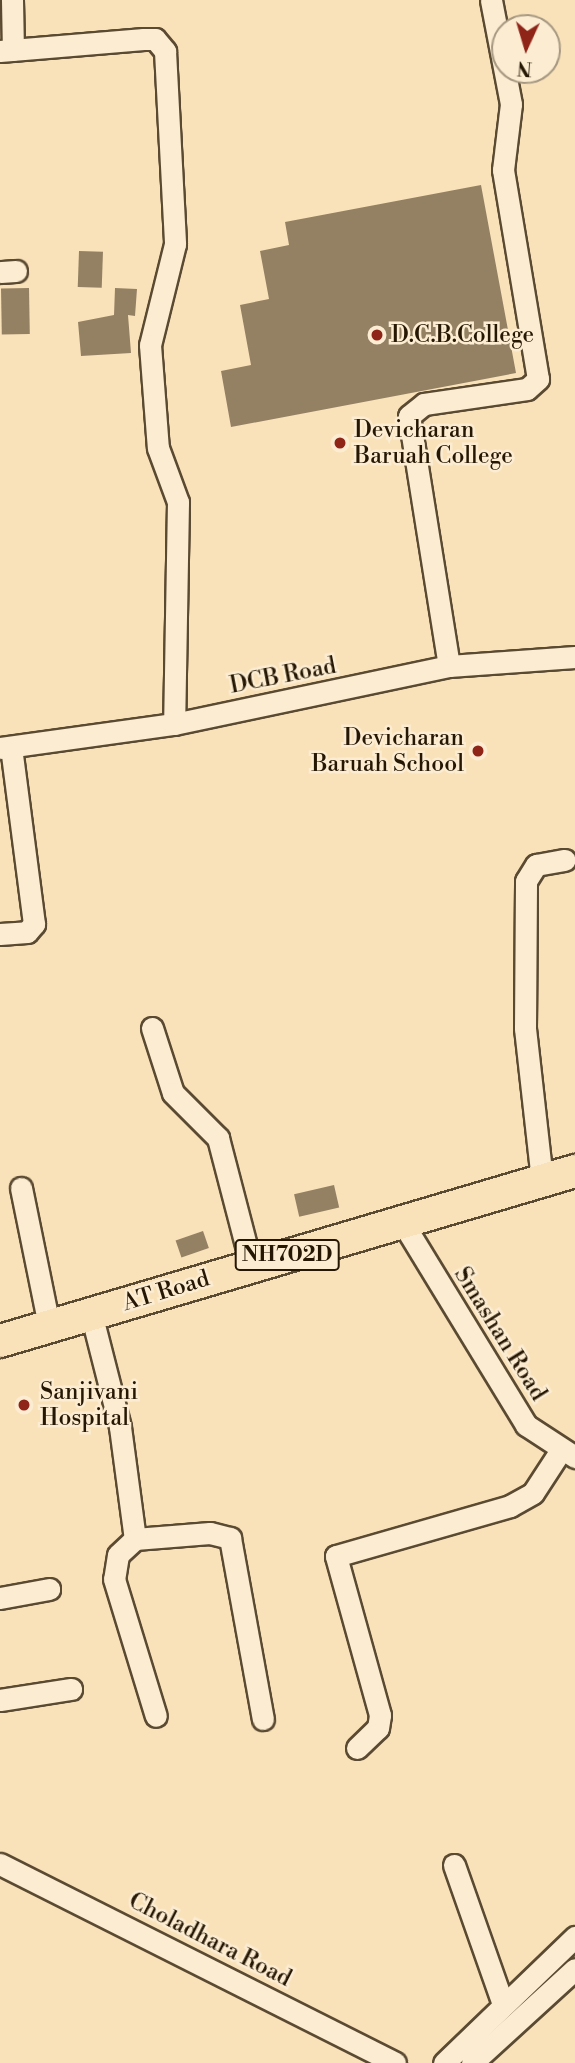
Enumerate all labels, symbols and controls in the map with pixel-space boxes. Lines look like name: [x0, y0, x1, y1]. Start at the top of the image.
north arrow: [491, 14, 561, 84]
text: N: [516, 55, 533, 80]
place label: D.C.B.College: [391, 321, 534, 349]
marker: D.C.B.College: [369, 327, 385, 343]
place label: Devicharan Baruah College: [354, 416, 513, 470]
marker: Devicharan Baruah College: [332, 435, 348, 451]
street label: DCB Road: [227, 652, 339, 700]
place label: Devicharan Baruah School: [311, 724, 464, 778]
marker: Devicharan Baruah School: [470, 743, 486, 759]
road number: NH702D: [234, 1238, 340, 1272]
street label: Smashan Road: [448, 1262, 552, 1406]
street label: AT Road: [119, 1265, 213, 1317]
place label: Sanjivani Hospital: [40, 1378, 138, 1432]
marker: Sanjivani Hospital: [14, 1395, 34, 1415]
street label: Choladhara Road: [124, 1887, 296, 1993]

